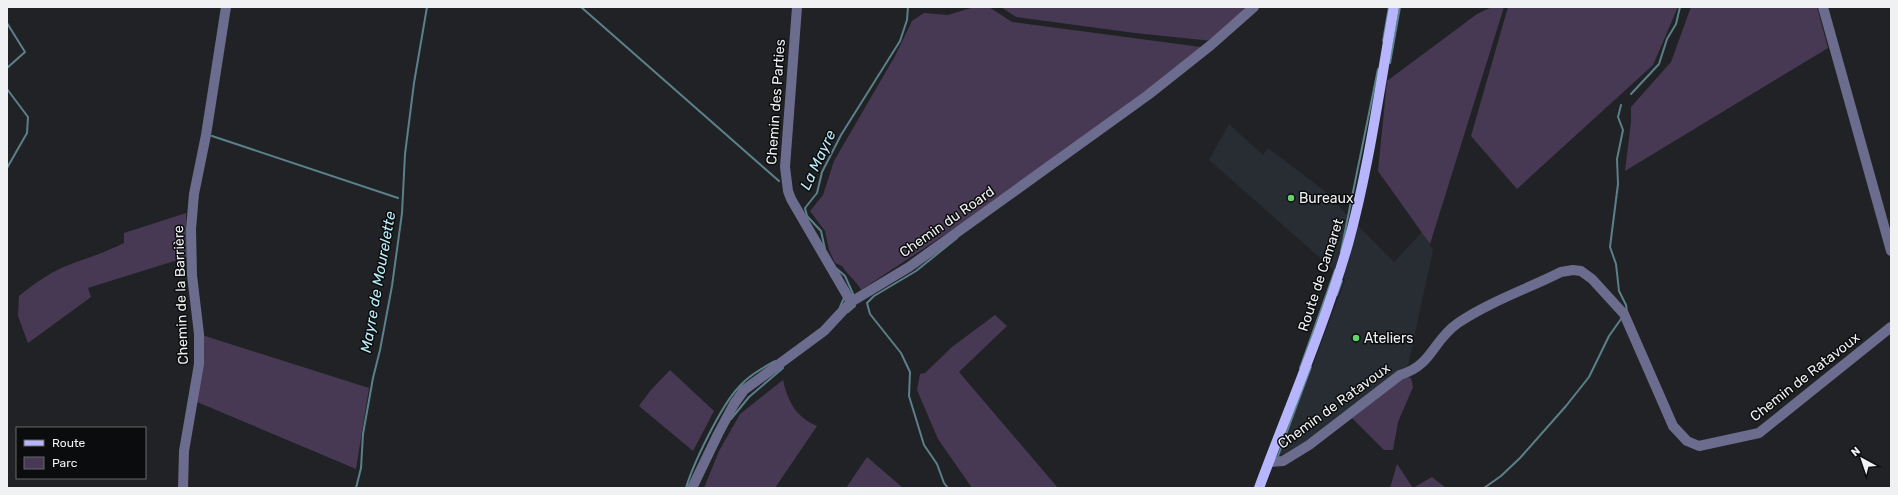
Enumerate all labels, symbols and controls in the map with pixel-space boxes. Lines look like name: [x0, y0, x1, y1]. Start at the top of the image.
street label: Chemin des Parties: [763, 39, 789, 165]
water label: La Mayre: [796, 127, 840, 193]
street label: Chemin du Roard: [896, 183, 998, 261]
place label: Bureaux: [1299, 190, 1354, 207]
marker: Bureaux: [1286, 193, 1296, 203]
water label: Mayre de Mourelette: [357, 209, 399, 354]
street label: Route de Camaret: [1295, 216, 1347, 334]
street label: Chemin de la Barrière: [170, 225, 192, 365]
street label: Chemin de Ratavoux: [1747, 329, 1864, 425]
place label: Ateliers: [1364, 330, 1413, 347]
marker: Ateliers: [1351, 333, 1361, 343]
street label: Chemin de Ratavoux: [1275, 359, 1394, 452]
legend: [16, 427, 146, 479]
text: Route: [52, 436, 86, 450]
north arrow: [1842, 439, 1882, 479]
text: N: [1849, 444, 1863, 459]
text: Parc: [52, 456, 78, 470]

